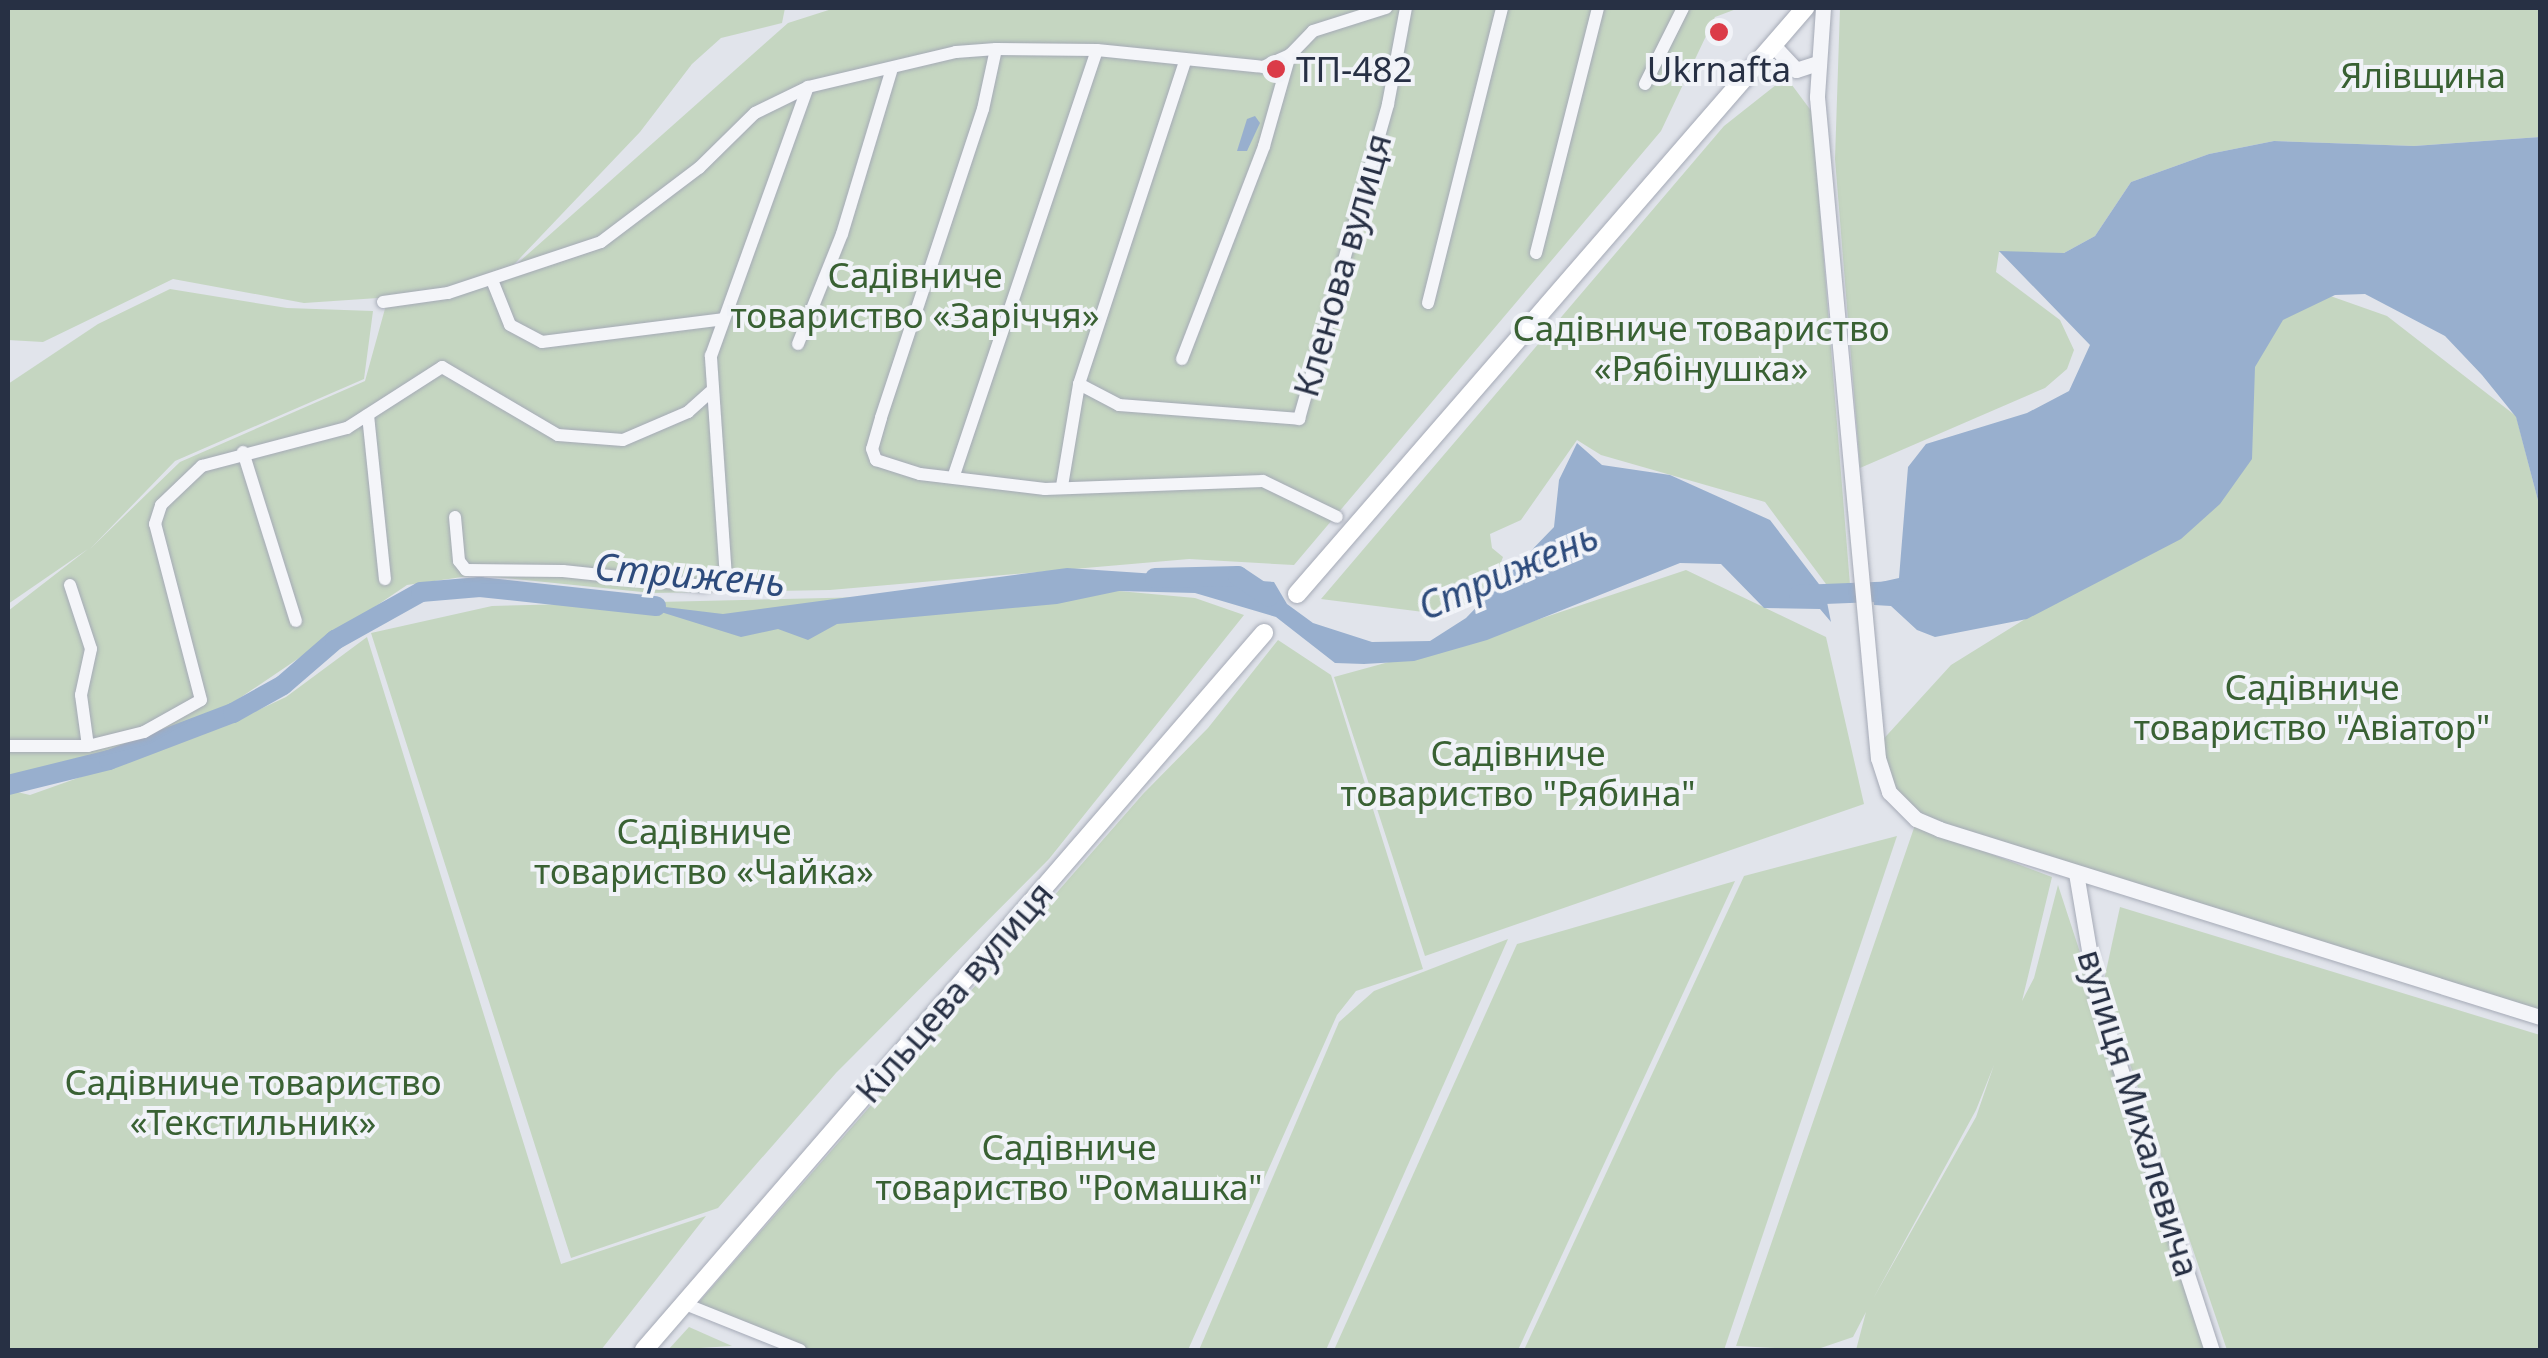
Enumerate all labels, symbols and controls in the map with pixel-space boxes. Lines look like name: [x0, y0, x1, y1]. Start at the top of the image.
marker: Ukrnafta: [1708, 21, 1730, 43]
place label: ТП-482: [1296, 48, 1412, 90]
place label: Ukrnafta: [1647, 48, 1791, 90]
park label: Ялівщина: [2340, 54, 2506, 96]
marker: ТП-482: [1265, 58, 1287, 80]
street label: Кленова вулиця: [1284, 129, 1400, 401]
park label: Садівниче товариство «Заріччя»: [730, 254, 1100, 336]
park label: Садівниче товариство «Рябінушка»: [1512, 307, 1890, 389]
water label: Стрижень: [1411, 513, 1605, 629]
water label: Стрижень: [593, 543, 787, 605]
park label: Садівниче товариство "Авіатор": [2134, 666, 2490, 748]
park label: Садівниче товариство "Рябина": [1341, 732, 1695, 814]
park label: Садівниче товариство «Чайка»: [534, 810, 874, 892]
street label: Кільцева вулиця: [847, 873, 1061, 1111]
street label: вулиця Михалевича: [2069, 944, 2209, 1282]
park label: Садівниче товариство «Текстильник»: [64, 1061, 442, 1143]
park label: Садівниче товариство "Ромашка": [876, 1126, 1262, 1208]

